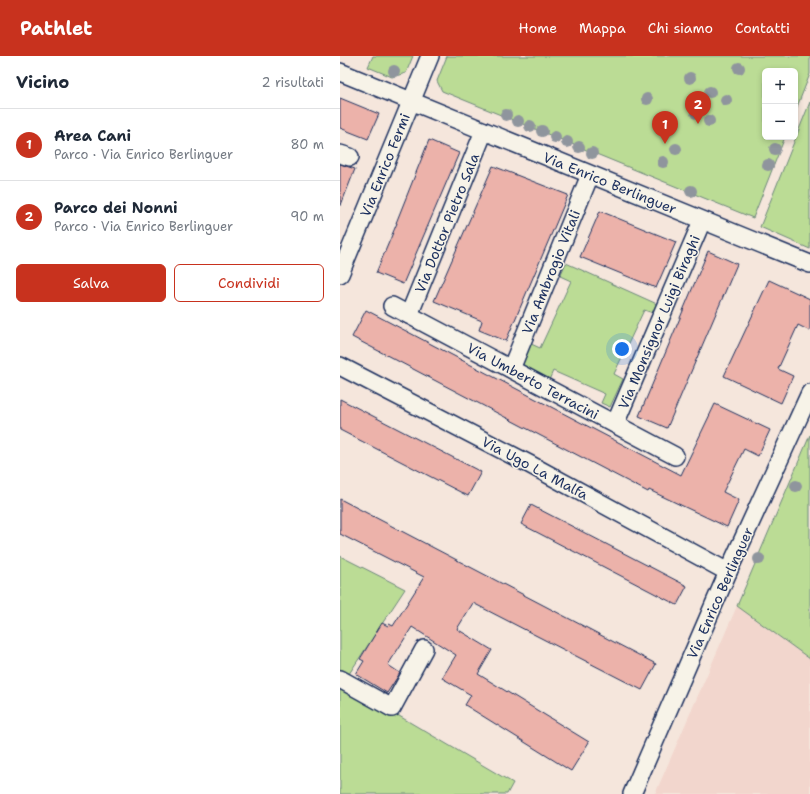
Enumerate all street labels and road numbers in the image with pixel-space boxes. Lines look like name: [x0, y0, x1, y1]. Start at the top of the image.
street label: Via Enrico Fermi: [356, 110, 414, 220]
street label: Via Enrico Berlinguer: [541, 148, 680, 218]
street label: Via Dottor Pietro Sala: [411, 150, 483, 296]
street label: Via Ambrogio Vitali: [518, 207, 584, 337]
street label: Via Monsignor Luigi Biraghi: [614, 232, 704, 412]
street label: Via Umberto Terracini: [464, 339, 602, 423]
street label: Via Ugo La Malfa: [479, 432, 592, 504]
street label: Via Enrico Berlinguer: [683, 524, 757, 662]

